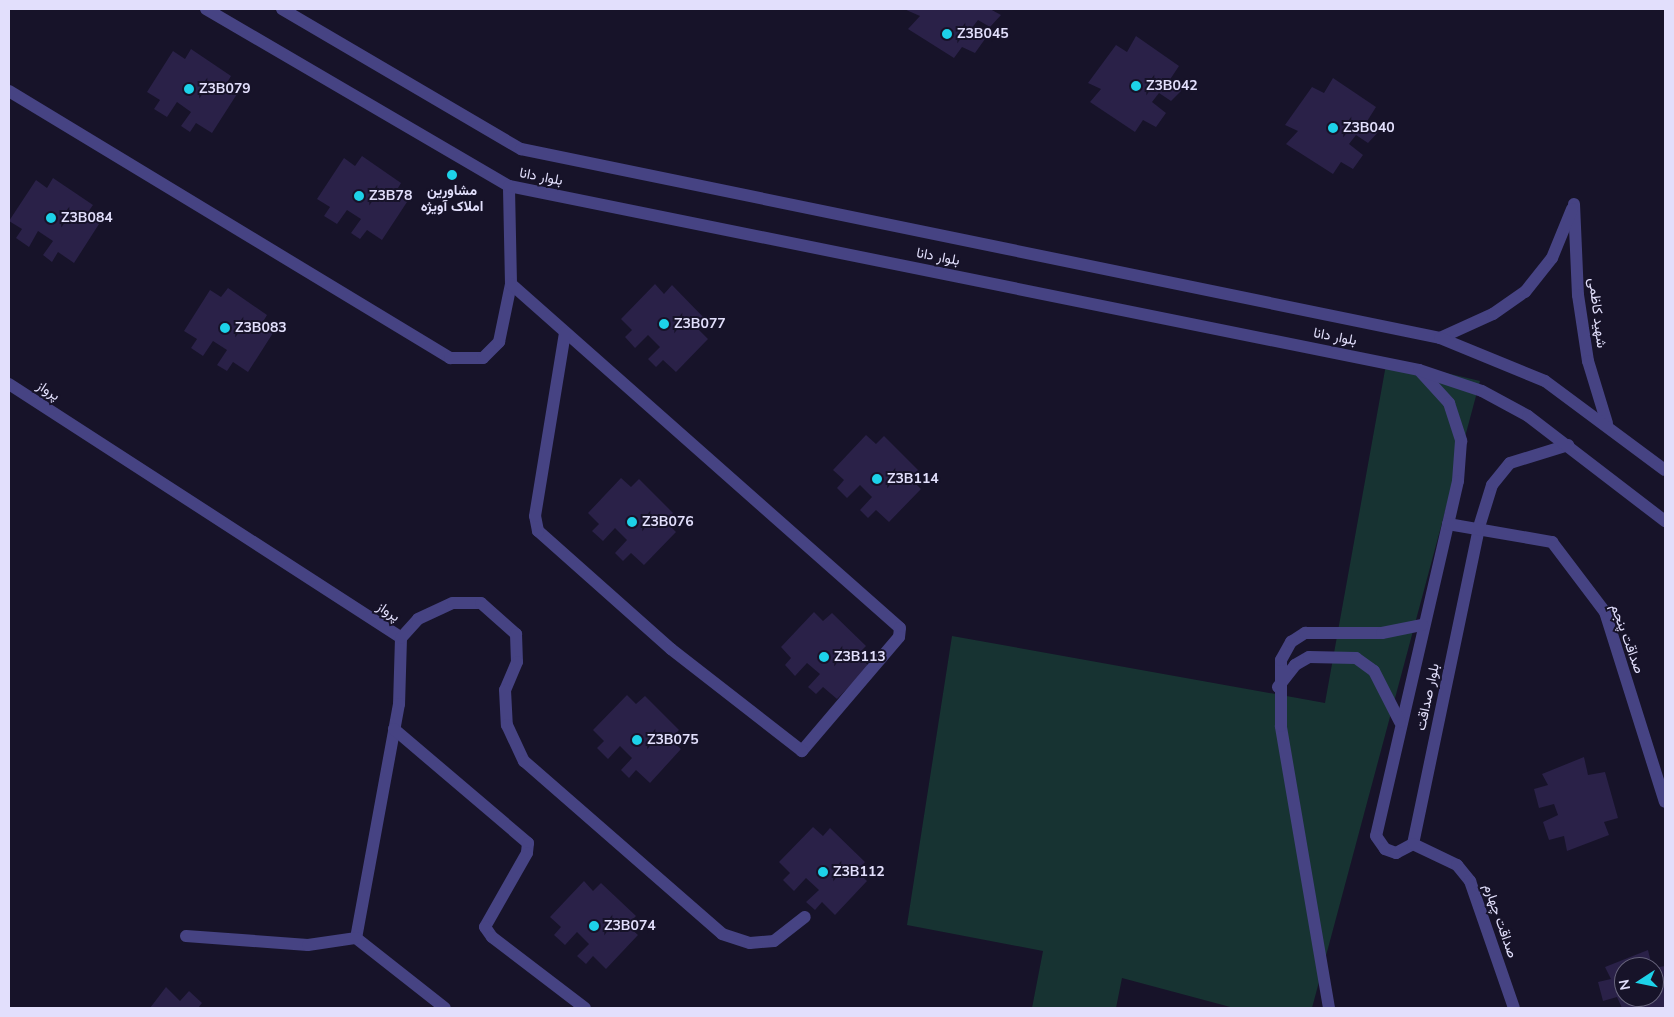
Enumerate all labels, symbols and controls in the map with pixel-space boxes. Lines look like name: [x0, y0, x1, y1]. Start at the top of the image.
place label: Z3B045: [957, 26, 1009, 42]
marker: Z3B045: [941, 28, 953, 40]
place label: Z3B042: [1146, 78, 1198, 94]
marker: Z3B042: [1130, 80, 1142, 92]
place label: Z3B079: [199, 81, 251, 97]
marker: Z3B079: [183, 83, 195, 95]
place label: Z3B040: [1343, 120, 1395, 136]
marker: Z3B040: [1327, 122, 1339, 134]
street label: بلوار دانا: [518, 165, 564, 189]
marker: مشاورین املاک آویژه: [446, 169, 458, 181]
place label: مشاورین املاک آویژه: [421, 183, 483, 216]
place label: Z3B78: [369, 188, 412, 204]
marker: Z3B78: [353, 190, 365, 202]
place label: Z3B084: [61, 210, 113, 226]
marker: Z3B084: [45, 212, 57, 224]
street label: بلوار دانا: [915, 245, 961, 269]
street label: شهید کاظمی: [1584, 277, 1610, 349]
place label: Z3B077: [674, 316, 726, 332]
marker: Z3B077: [658, 318, 670, 330]
place label: Z3B083: [235, 320, 287, 336]
marker: Z3B083: [219, 322, 231, 334]
street label: بلوار دانا: [1312, 325, 1358, 349]
street label: پرواز: [33, 377, 63, 405]
place label: Z3B114: [887, 471, 939, 487]
marker: Z3B114: [871, 473, 883, 485]
place label: Z3B076: [642, 514, 694, 530]
marker: Z3B076: [626, 516, 638, 528]
street label: پرواز: [373, 598, 403, 626]
street label: صداقت پنجم: [1607, 602, 1647, 676]
place label: Z3B113: [834, 649, 886, 665]
marker: Z3B113: [818, 651, 830, 663]
street label: بلوار صداقت: [1413, 662, 1443, 732]
place label: Z3B075: [647, 732, 699, 748]
marker: Z3B075: [631, 734, 643, 746]
place label: Z3B112: [833, 864, 885, 880]
marker: Z3B112: [817, 866, 829, 878]
street label: صداقت چهارم: [1479, 882, 1521, 960]
place label: Z3B074: [604, 918, 656, 934]
marker: Z3B074: [588, 920, 600, 932]
north arrow: [1614, 957, 1664, 1007]
text: N: [1614, 978, 1635, 992]

